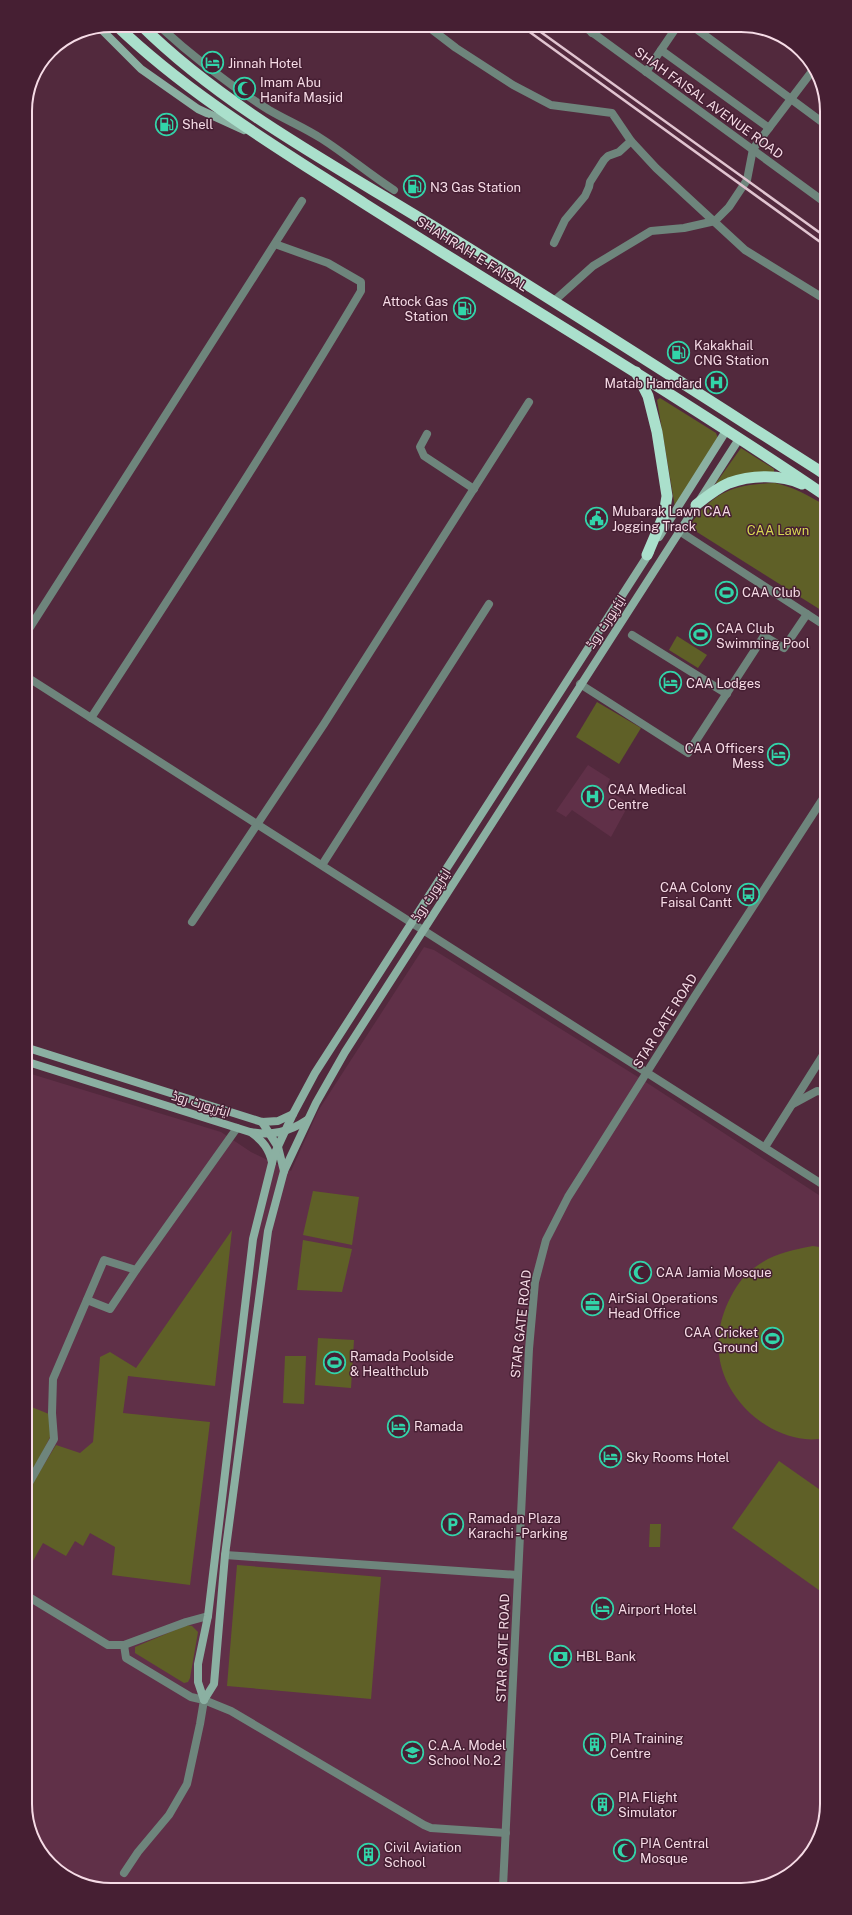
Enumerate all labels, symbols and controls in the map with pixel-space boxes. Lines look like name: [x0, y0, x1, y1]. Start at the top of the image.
street label: SHAH FAISAL AVENUE ROAD: [632, 44, 786, 162]
hotel icon: Jinnah Hotel: [199, 50, 225, 76]
place label: Jinnah Hotel: [228, 56, 302, 71]
place label: Imam Abu Hanifa Masjid: [260, 75, 343, 105]
mosque icon: Imam Abu Hanifa Masjid: [232, 76, 258, 102]
fuel station icon: Shell: [154, 111, 180, 137]
place label: Shell: [182, 117, 213, 132]
fuel station icon: N3 Gas Station: [402, 174, 428, 200]
place label: N3 Gas Station: [430, 180, 521, 195]
street label: SHAHRAH-E-FAISAL: [414, 214, 530, 294]
place label: Attock Gas Station: [382, 294, 448, 324]
fuel station icon: Attock Gas Station: [451, 295, 477, 321]
place label: Kakakhail CNG Station: [694, 338, 769, 368]
fuel station icon: Kakakhail CNG Station: [666, 339, 692, 365]
hospital icon: Matab Hamdard: [704, 370, 730, 396]
place label: Matab Hamdard: [605, 376, 702, 391]
place label: Mubarak Lawn CAA Jogging Track: [612, 504, 731, 534]
public building icon: Mubarak Lawn CAA Jogging Track: [583, 505, 609, 531]
park label: CAA Lawn: [747, 523, 809, 538]
sports icon: CAA Club: [714, 579, 740, 605]
place label: CAA Club: [742, 585, 801, 600]
street label: ایئرپورٹ روڈ: [583, 593, 630, 652]
place label: CAA Club Swimming Pool: [716, 621, 810, 651]
sports icon: CAA Club Swimming Pool: [687, 622, 713, 648]
hotel icon: CAA Lodges: [658, 670, 684, 696]
place label: CAA Lodges: [686, 676, 761, 691]
place label: CAA Officers Mess: [685, 741, 764, 771]
hotel icon: CAA Officers Mess: [766, 742, 792, 768]
place label: CAA Medical Centre: [608, 782, 687, 812]
hospital icon: CAA Medical Centre: [579, 783, 605, 809]
street label: ایئرپورٹ روڈ: [408, 866, 455, 925]
place label: CAA Colony Faisal Cantt: [660, 880, 732, 910]
bus stop icon: CAA Colony Faisal Cantt: [735, 881, 761, 907]
street label: STAR GATE ROAD: [630, 971, 700, 1071]
street label: ایئرپورٹ روڈ: [169, 1088, 232, 1122]
mosque icon: CAA Jamia Mosque: [628, 1259, 654, 1285]
place label: CAA Jamia Mosque: [656, 1265, 772, 1280]
street label: STAR GATE ROAD: [508, 1269, 534, 1379]
place label: AirSial Operations Head Office: [608, 1291, 718, 1321]
office icon: AirSial Operations Head Office: [580, 1292, 606, 1318]
place label: CAA Cricket Ground: [684, 1325, 758, 1355]
sports icon: CAA Cricket Ground: [760, 1326, 786, 1352]
place label: Ramada Poolside & Healthclub: [350, 1349, 454, 1379]
sports icon: Ramada Poolside & Healthclub: [322, 1350, 348, 1376]
hotel icon: Ramada: [386, 1413, 412, 1439]
place label: Ramada: [414, 1419, 463, 1434]
hotel icon: Sky Rooms Hotel: [597, 1444, 623, 1470]
place label: Sky Rooms Hotel: [626, 1450, 730, 1465]
place label: Ramadan Plaza Karachi - Parking: [468, 1511, 568, 1541]
parking icon: Ramadan Plaza Karachi - Parking: [439, 1512, 465, 1538]
street label: STAR GATE ROAD: [494, 1593, 512, 1703]
hotel icon: Airport Hotel: [589, 1596, 615, 1622]
place label: Airport Hotel: [618, 1602, 697, 1617]
bank icon: HBL Bank: [548, 1643, 574, 1669]
place label: HBL Bank: [576, 1649, 636, 1664]
place label: PIA Training Centre: [610, 1731, 683, 1761]
building icon: PIA Training Centre: [582, 1732, 608, 1758]
place label: C.A.A. Model School No.2: [428, 1738, 506, 1768]
school or university icon: C.A.A. Model School No.2: [399, 1739, 425, 1765]
place label: PIA Flight Simulator: [618, 1790, 678, 1820]
building icon: PIA Flight Simulator: [590, 1791, 616, 1817]
place label: PIA Central Mosque: [640, 1836, 709, 1866]
mosque icon: PIA Central Mosque: [611, 1837, 637, 1863]
place label: Civil Aviation School: [384, 1840, 461, 1870]
building icon: Civil Aviation School: [356, 1841, 382, 1867]

